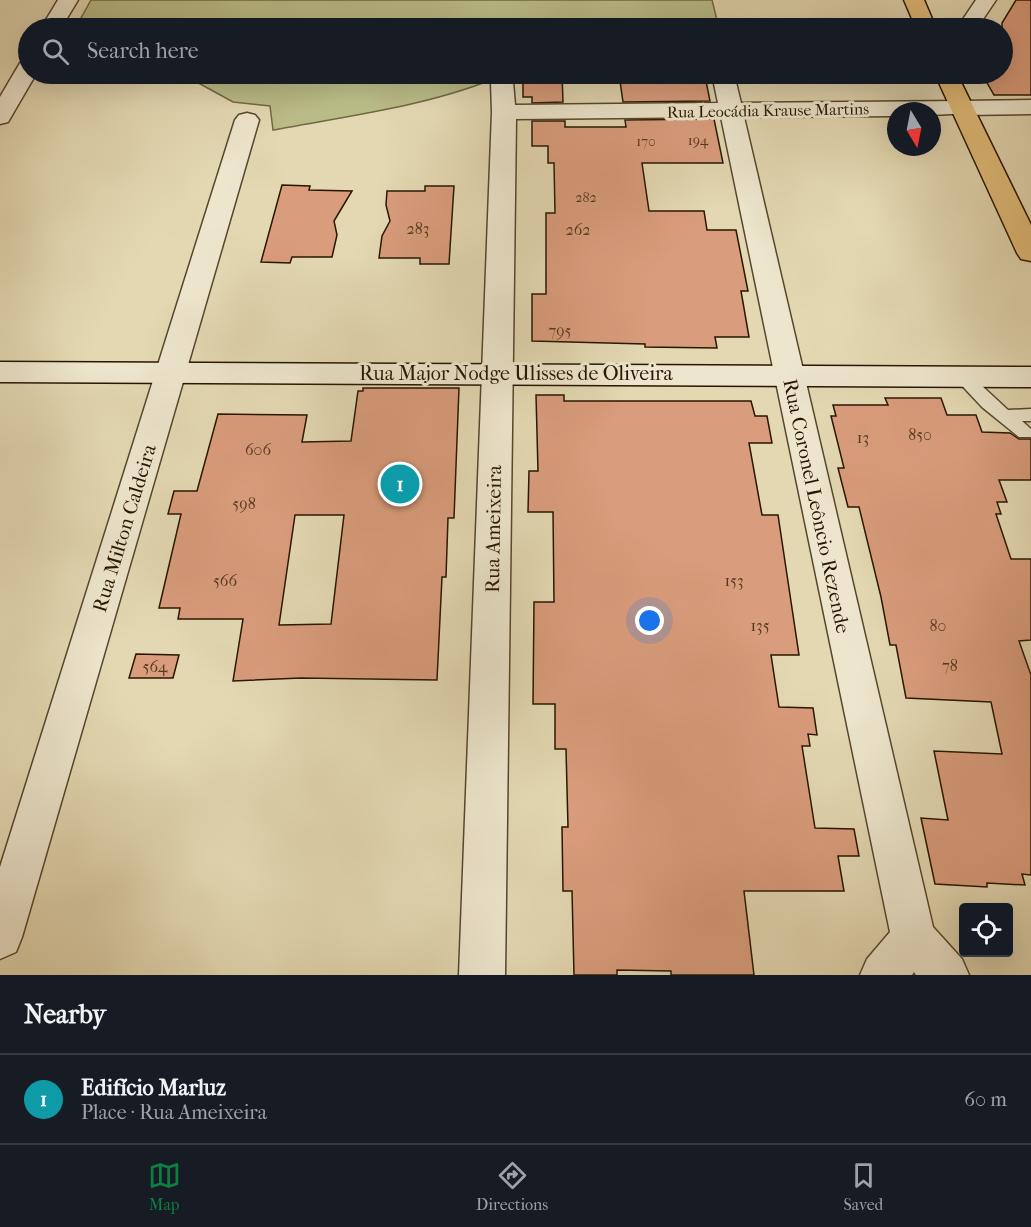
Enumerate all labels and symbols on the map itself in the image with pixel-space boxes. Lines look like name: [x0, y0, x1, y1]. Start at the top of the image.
street label: Rua Leocádia Krause Martins: [667, 99, 869, 122]
north arrow: [887, 102, 941, 156]
house number: 194: [688, 132, 709, 149]
house number: 170: [636, 133, 656, 150]
house number: 282: [575, 189, 597, 206]
house number: 283: [407, 219, 429, 238]
house number: 262: [565, 220, 591, 239]
house number: 795: [548, 321, 572, 340]
street label: Rua Major Nodge Ulisses de Oliveira: [359, 362, 674, 385]
street label: Rua Coronel Leôncio Rezende: [778, 377, 855, 636]
house number: 850: [908, 425, 932, 444]
house number: 13: [857, 428, 869, 447]
house number: 606: [245, 440, 271, 459]
street label: Rua Milton Caldeira: [88, 441, 161, 615]
pin: 1: [380, 462, 420, 506]
street label: Rua Ameixeira: [481, 464, 506, 593]
house number: 598: [232, 494, 256, 513]
house number: 566: [213, 571, 237, 590]
house number: 153: [724, 571, 744, 590]
your location: [635, 606, 664, 635]
house number: 135: [750, 616, 770, 635]
house number: 80: [930, 616, 946, 635]
house number: 78: [942, 656, 958, 675]
house number: 564: [143, 657, 168, 676]

